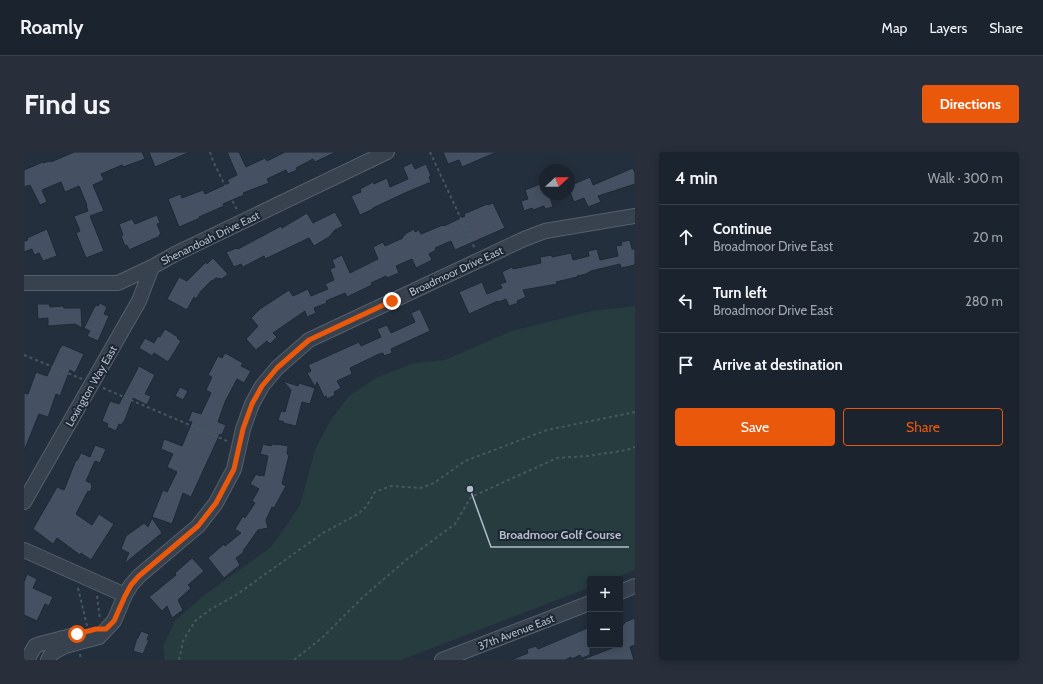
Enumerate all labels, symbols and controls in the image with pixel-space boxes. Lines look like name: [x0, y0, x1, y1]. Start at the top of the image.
text: Roamly: [20, 16, 83, 39]
text: Map: [882, 19, 907, 37]
text: Layers: [929, 19, 967, 37]
text: Share: [989, 19, 1023, 37]
button: Directions: [922, 85, 1019, 123]
text: Find us: [24, 87, 110, 121]
north arrow: [539, 164, 575, 200]
text: 4 min: [675, 168, 718, 188]
text: Walk · 300 m: [928, 170, 1003, 186]
street label: Shenandoah Drive East: [158, 208, 262, 268]
text: Continue: [713, 220, 772, 238]
icon: ahead: [675, 226, 697, 248]
text: 20 m: [973, 229, 1003, 245]
text: Broadmoor Drive East: [713, 238, 833, 254]
street label: Broadmoor Drive East: [407, 243, 505, 299]
text: Turn left: [713, 284, 767, 302]
icon: left: [675, 290, 697, 312]
route end: [383, 292, 401, 310]
text: 280 m: [965, 293, 1003, 309]
text: Broadmoor Drive East: [713, 302, 833, 318]
street label: Lexington Way East: [62, 343, 120, 429]
icon: arrive: [675, 354, 697, 376]
text: Arrive at destination: [713, 356, 843, 374]
button: Save: [675, 408, 835, 446]
button: Share: [843, 408, 1003, 446]
callout: Broadmoor Golf Course: [491, 523, 629, 547]
text: Broadmoor Golf Course: [499, 527, 621, 542]
map controls: [587, 576, 623, 648]
button: +: [587, 576, 623, 612]
street label: 37th Avenue East: [476, 611, 556, 653]
button: −: [587, 612, 623, 648]
route start: [68, 625, 86, 643]

